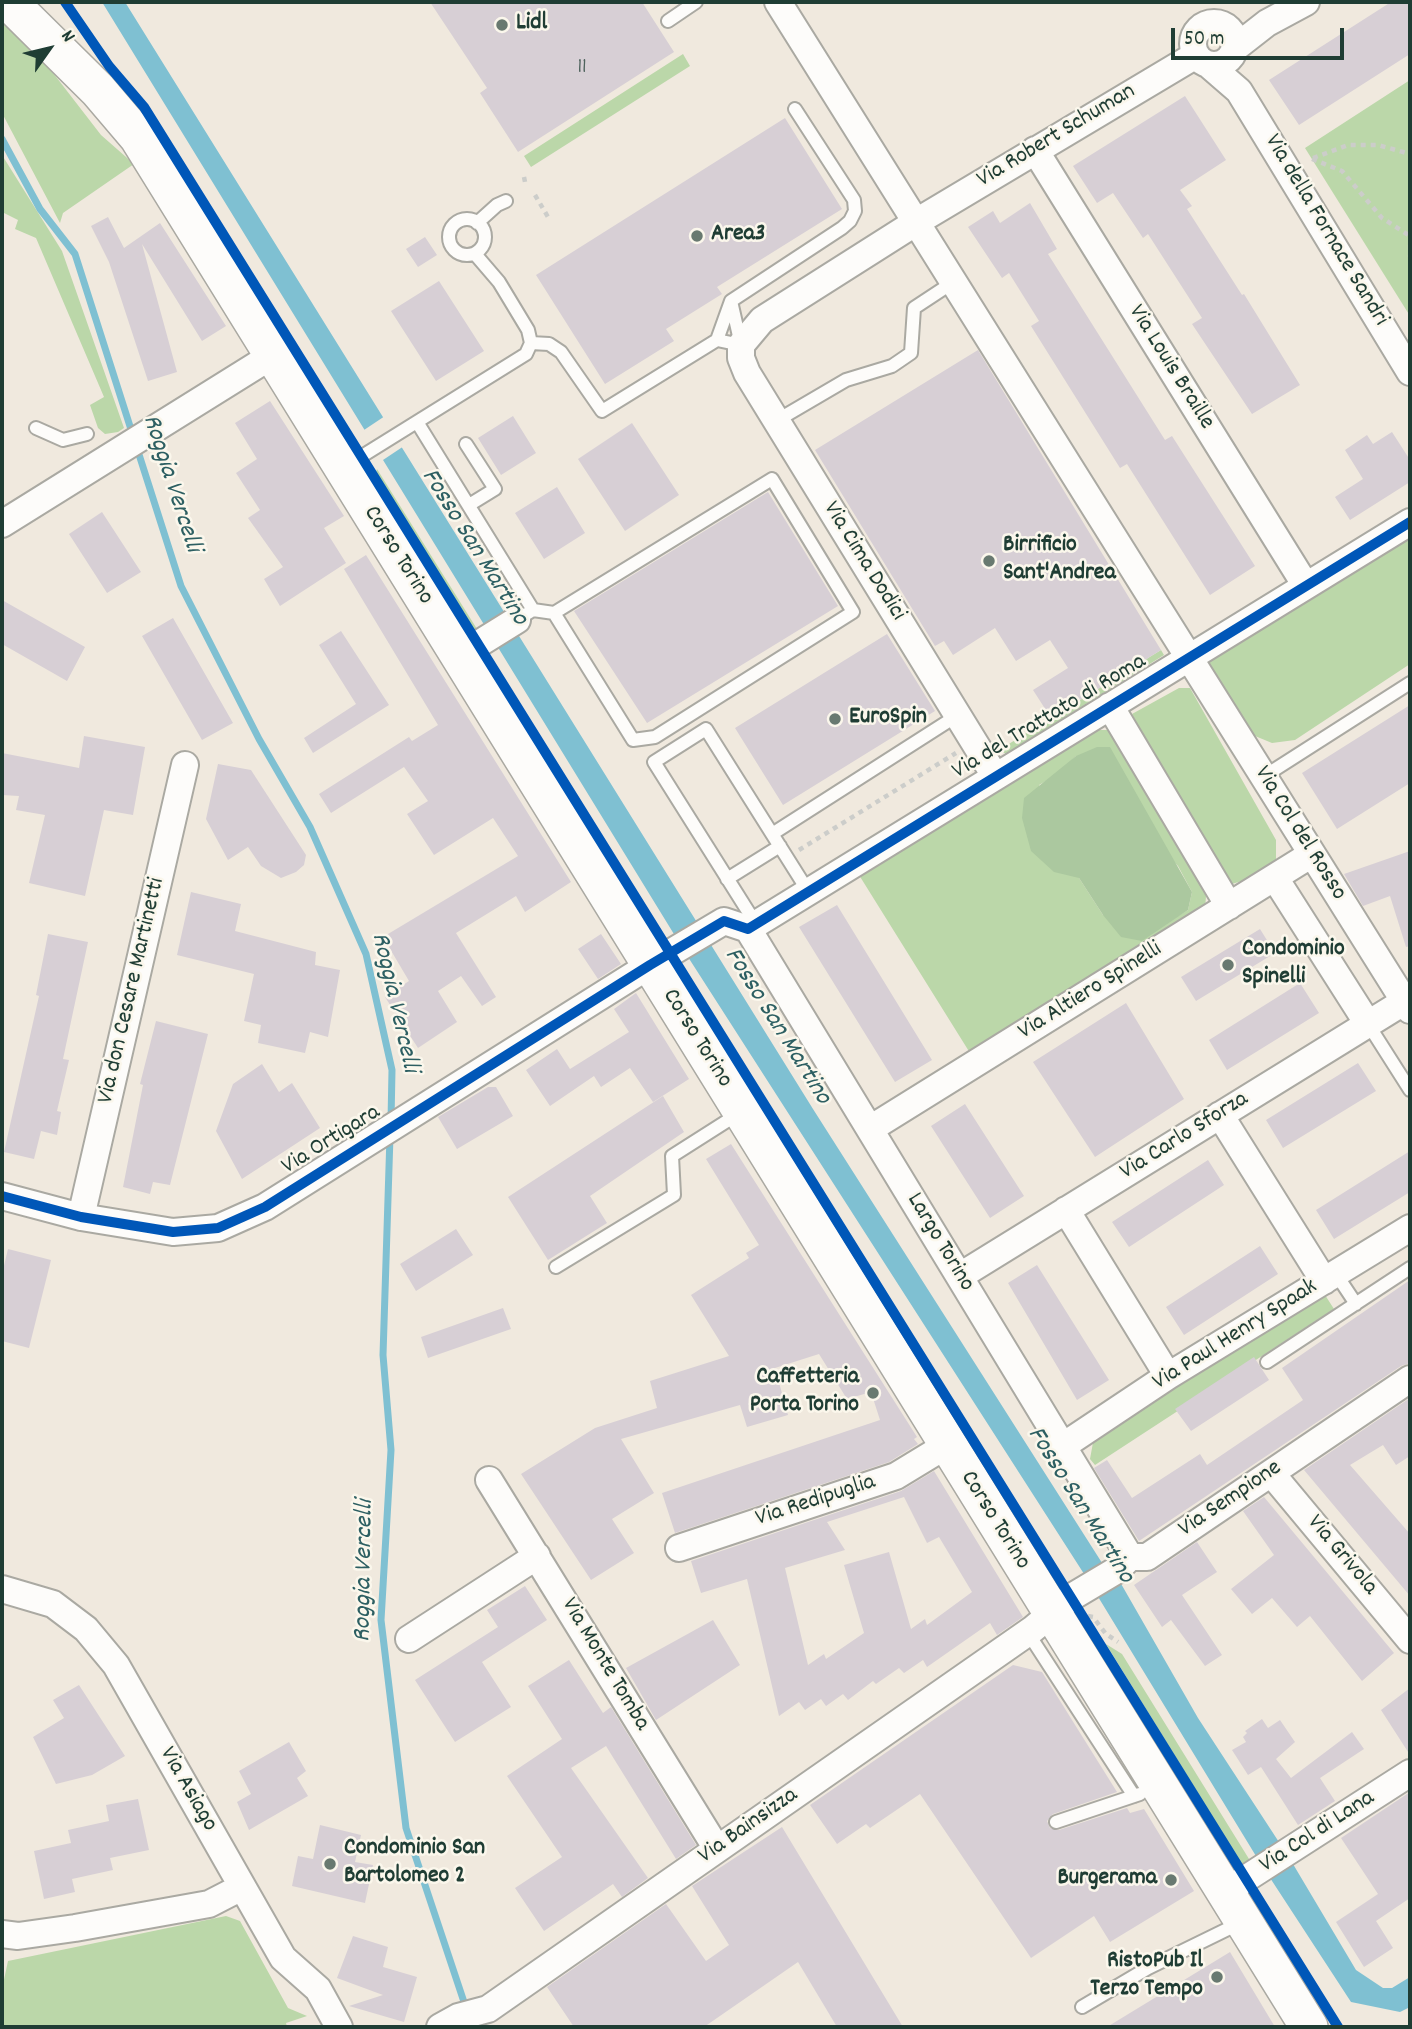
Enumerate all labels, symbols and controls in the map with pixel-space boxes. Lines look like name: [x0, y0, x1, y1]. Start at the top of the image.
place label: Lidl: [516, 11, 547, 39]
north arrow: [14, 14, 84, 84]
scale bar: [1174, 14, 1347, 58]
marker: Lidl: [494, 17, 510, 33]
text: 50 m: [1184, 25, 1224, 55]
text: N: [53, 26, 81, 48]
house number: 11: [577, 56, 587, 82]
street label: Via Robert Schuman: [973, 78, 1141, 196]
street label: Via della Fornace Sandri: [1256, 130, 1394, 332]
place label: Area3: [711, 222, 765, 250]
marker: Area3: [689, 228, 705, 244]
street label: Via Louis Braille: [1120, 300, 1220, 436]
water label: Roggia Vercelli: [133, 411, 207, 557]
water label: Fosso San Martino: [412, 464, 534, 632]
street label: Via Cima Dodici: [815, 497, 911, 627]
street label: Corso Torino: [355, 501, 439, 611]
place label: Birrificio Sant'Andrea: [1003, 533, 1116, 589]
marker: Birrificio Sant'Andrea: [981, 553, 997, 569]
street label: Via del Trattato di Roma: [948, 649, 1152, 787]
place label: EuroSpin: [849, 705, 927, 733]
marker: EuroSpin: [827, 711, 843, 727]
street label: Via Col del Rosso: [1246, 762, 1352, 906]
street label: Via don Cesare Martinetti: [93, 875, 173, 1107]
water label: Roggia Vercelli: [362, 930, 424, 1076]
street label: Via Altiero Spinelli: [1014, 936, 1168, 1048]
place label: Condominio Spinelli: [1242, 937, 1345, 993]
water label: Fosso San Martino: [715, 943, 837, 1111]
marker: Condominio Spinelli: [1220, 957, 1236, 973]
street label: Corso Torino: [654, 984, 738, 1094]
street label: Via Carlo Sforza: [1116, 1086, 1254, 1188]
street label: Via Ortigara: [277, 1099, 387, 1183]
street label: Largo Torino: [898, 1189, 980, 1297]
street label: Via Paul Henry Spaak: [1148, 1274, 1324, 1398]
place label: Caffetteria Porta Torino: [750, 1365, 859, 1421]
marker: Caffetteria Porta Torino: [865, 1385, 881, 1401]
water label: Fosso San Martino: [1018, 1422, 1140, 1590]
street label: Via Sempione: [1174, 1455, 1288, 1545]
street label: Corso Torino: [952, 1466, 1036, 1576]
street label: Via Redipuglia: [753, 1469, 879, 1535]
water label: Roggia Vercelli: [349, 1499, 383, 1643]
street label: Via Grivola: [1299, 1510, 1383, 1602]
street label: Via Monte Tomba: [553, 1593, 655, 1737]
street label: Via Asiago: [151, 1743, 223, 1837]
street label: Via Bainsizza: [694, 1782, 804, 1872]
street label: Via Col di Lana: [1255, 1785, 1381, 1881]
place label: Condominio San Bartolomeo 2: [344, 1836, 485, 1892]
marker: Condominio San Bartolomeo 2: [322, 1856, 338, 1872]
place label: Burgerama: [1057, 1866, 1157, 1894]
marker: Burgerama: [1163, 1872, 1179, 1888]
place label: RistoPub Il Terzo Tempo: [1090, 1949, 1203, 2005]
marker: RistoPub Il Terzo Tempo: [1209, 1969, 1225, 1985]

